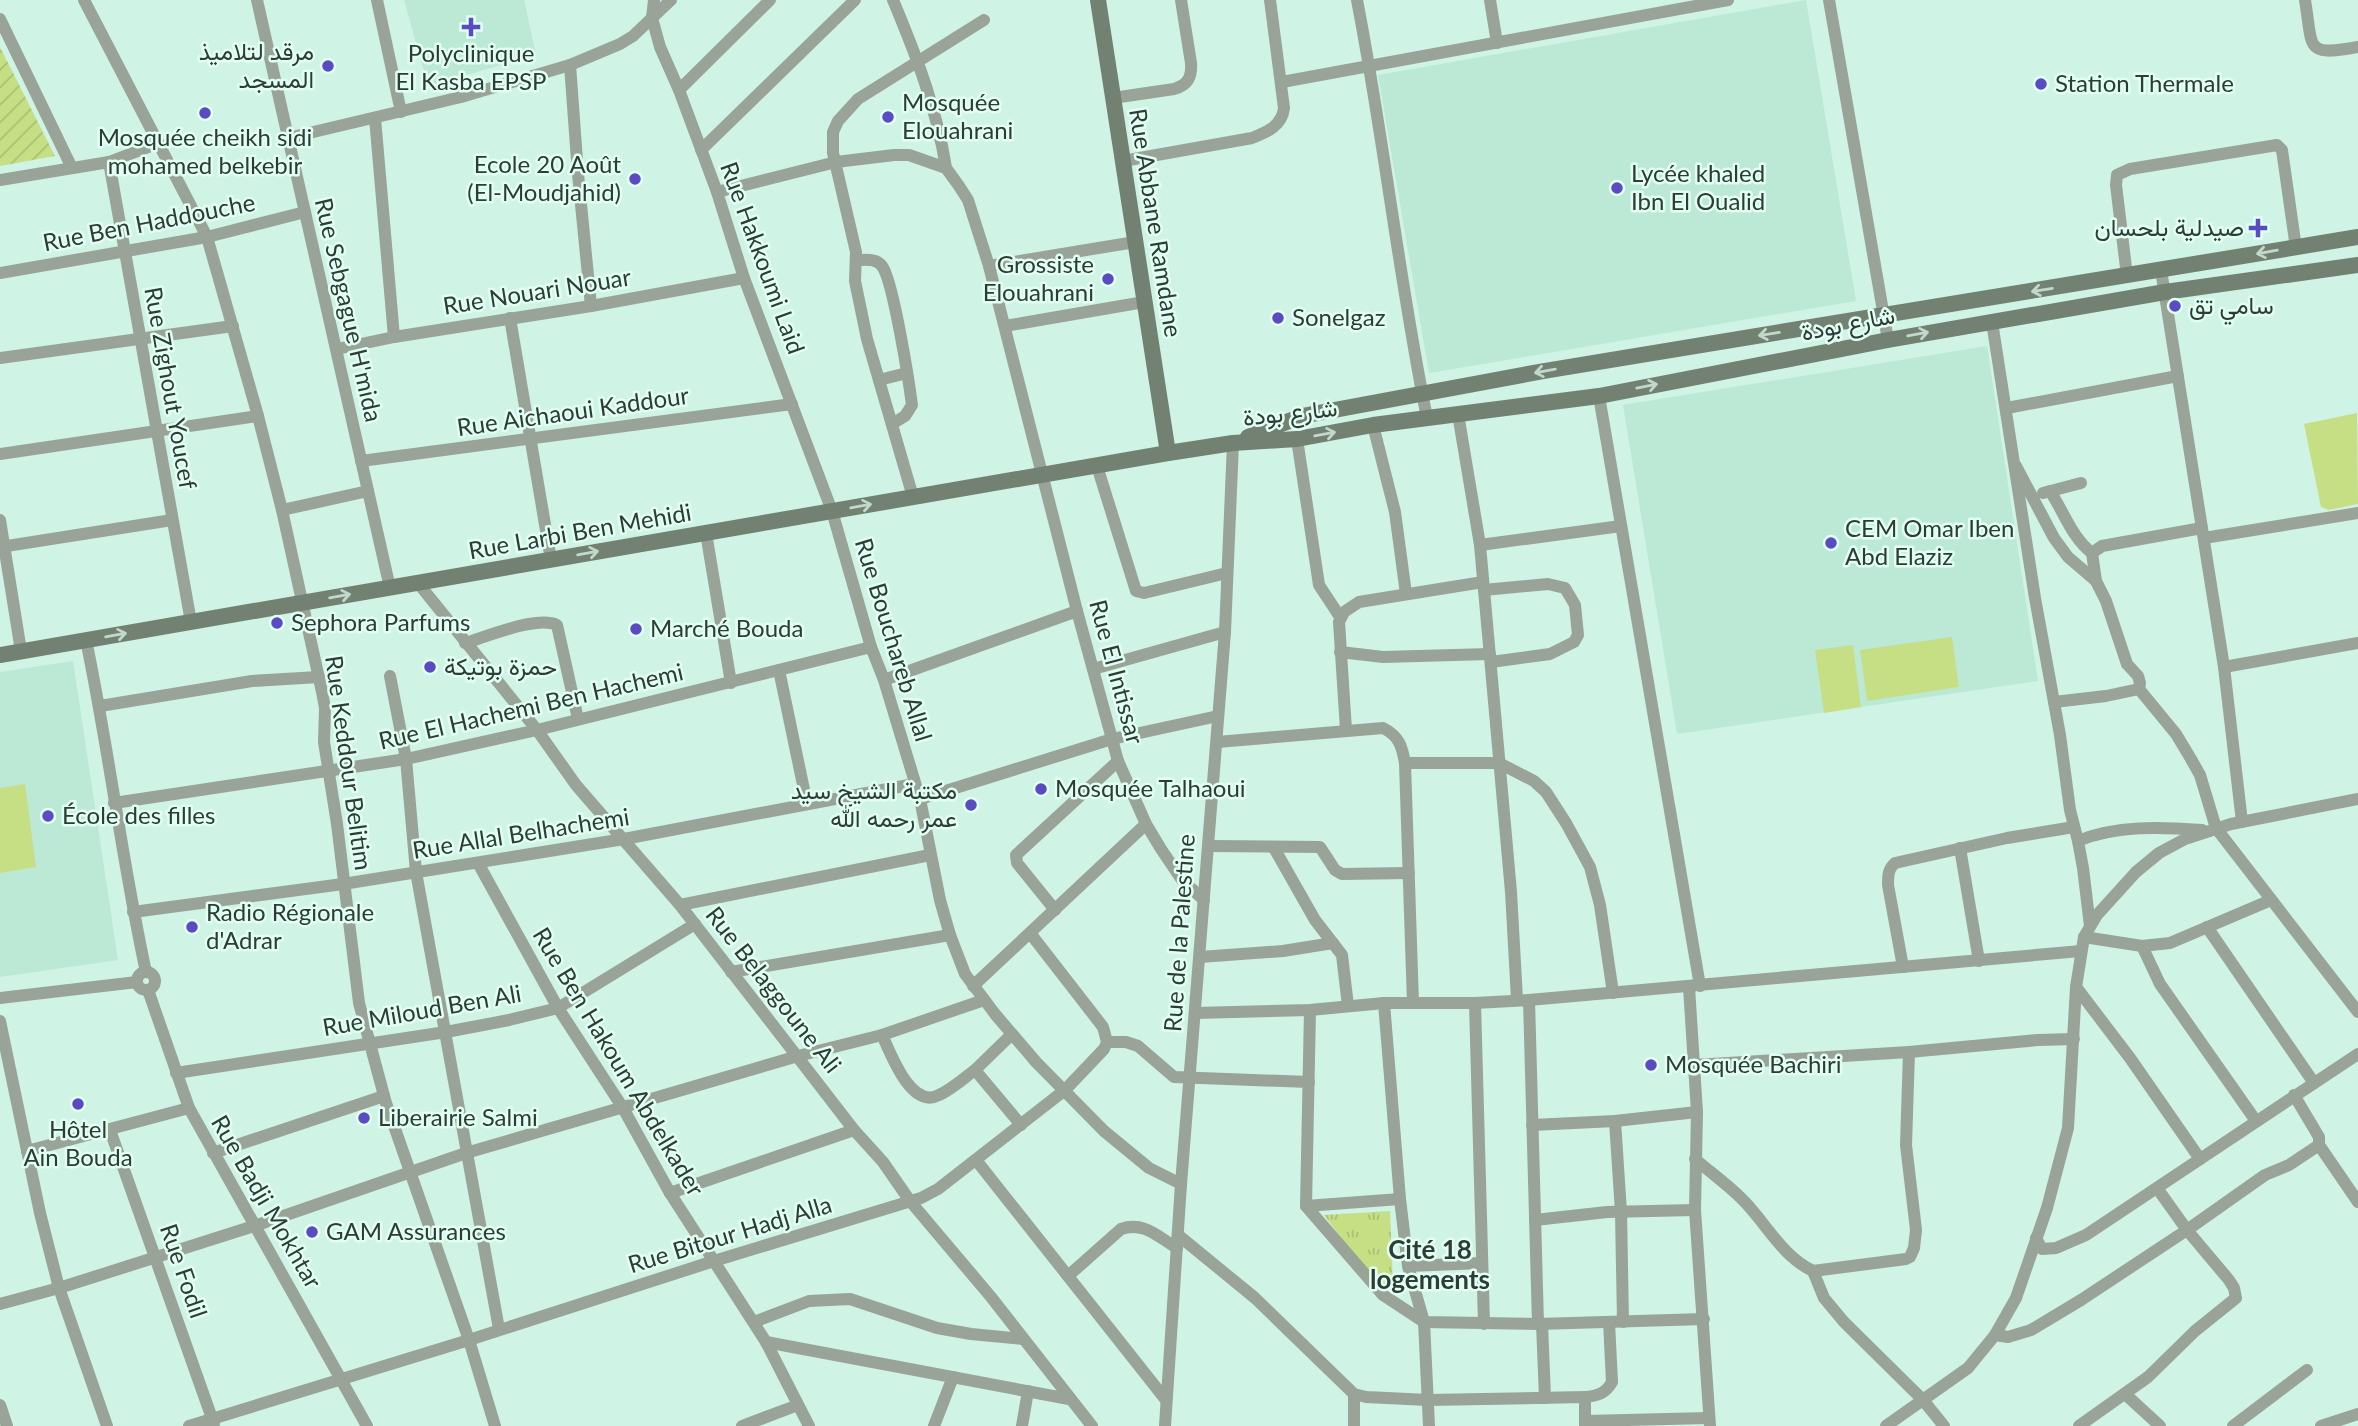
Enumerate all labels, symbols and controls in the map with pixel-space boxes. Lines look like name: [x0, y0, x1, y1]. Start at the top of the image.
marker: Polyclinique El Kasba EPSP: [461, 17, 481, 37]
place label: مرقد لتلاميذ المسجد: [199, 36, 314, 94]
place label: Polyclinique El Kasba EPSP: [396, 38, 546, 95]
marker: مرقد لتلاميذ المسجد: [320, 58, 336, 74]
place label: Station Thermale: [2055, 68, 2234, 97]
marker: Station Thermale: [2033, 76, 2049, 92]
place label: Mosquée Elouahrani: [902, 87, 1013, 144]
marker: Mosquée cheikh sidi mohamed belkebir: [197, 105, 213, 121]
street label: Rue Abbane Ramdane: [1124, 106, 1189, 339]
marker: Mosquée Elouahrani: [880, 109, 896, 125]
place label: Mosquée cheikh sidi mohamed belkebir: [98, 122, 312, 179]
place label: Ecole 20 Août (El-Moudjahid): [467, 149, 621, 206]
street label: Rue Hakkoumi Laid: [715, 157, 812, 358]
place label: Lycée khaled Ibn El Oualid: [1631, 158, 1765, 215]
marker: Ecole 20 Août (El-Moudjahid): [627, 171, 643, 187]
marker: Lycée khaled Ibn El Oualid: [1609, 180, 1625, 196]
street label: Rue Ben Haddouche: [40, 187, 257, 256]
street label: Rue Sebgague H'mida: [310, 195, 389, 424]
place label: صيدلية بلحسان: [2094, 212, 2244, 242]
marker: صيدلية بلحسان: [2250, 220, 2266, 236]
one-way arrow: [2256, 246, 2278, 259]
place label: Grossiste Elouahrani: [983, 249, 1094, 306]
street label: Rue Nouari Nouar: [441, 261, 633, 320]
marker: Grossiste Elouahrani: [1100, 271, 1116, 287]
street label: Rue Zighout Youcef: [139, 284, 204, 492]
one-way arrow: [2031, 284, 2054, 297]
place label: سامي تق: [2189, 290, 2274, 325]
marker: سامي تق: [2167, 298, 2183, 314]
street label: شارع بودة: [1798, 299, 1898, 349]
place label: Sonelgaz: [1292, 302, 1386, 331]
marker: Sonelgaz: [1270, 310, 1286, 326]
one-way arrow: [1906, 327, 1929, 340]
one-way arrow: [1758, 328, 1781, 341]
one-way arrow: [1534, 365, 1557, 378]
one-way arrow: [1635, 379, 1658, 393]
street label: Rue Aichaoui Kaddour: [455, 380, 691, 441]
street label: شارع بودة: [1241, 392, 1339, 434]
one-way arrow: [1313, 427, 1336, 440]
street label: Rue Larbi Ben Mehidi: [466, 497, 693, 564]
one-way arrow: [849, 499, 871, 512]
place label: CEM Omar Iben Abd Elaziz: [1845, 513, 2014, 570]
street label: Rue Bouchareb Allal: [850, 535, 939, 745]
marker: CEM Omar Iben Abd Elaziz: [1823, 535, 1839, 551]
one-way arrow: [576, 546, 599, 559]
one-way arrow: [328, 589, 351, 602]
street label: Rue El Intissar: [1084, 596, 1151, 747]
place label: Sephora Parfums: [291, 607, 470, 636]
place label: Marché Bouda: [650, 613, 803, 642]
marker: Sephora Parfums: [269, 615, 285, 631]
marker: Marché Bouda: [628, 621, 644, 637]
one-way arrow: [104, 628, 126, 641]
place label: حمزة بوتيكة: [444, 651, 557, 682]
street label: Rue Keddour Belitim: [320, 654, 379, 872]
street label: Rue El Hachemi Ben Hachemi: [375, 656, 686, 755]
marker: حمزة بوتيكة: [422, 659, 438, 675]
place label: Mosquée Talhaoui: [1055, 773, 1246, 802]
place label: مكتبة الشيخ سيد عمر رحمه الله: [791, 775, 957, 834]
marker: Mosquée Talhaoui: [1033, 781, 1049, 797]
marker: مكتبة الشيخ سيد عمر رحمه الله: [963, 797, 979, 813]
place label: École des filles: [62, 800, 215, 829]
street label: Rue Allal Belhachemi: [410, 801, 631, 864]
marker: École des filles: [40, 808, 56, 824]
street label: Rue de la Palestine: [1157, 833, 1200, 1033]
place label: Radio Régionale d'Adrar: [206, 897, 374, 954]
street label: Rue Belaggoune Ali: [700, 900, 848, 1078]
marker: Radio Régionale d'Adrar: [184, 919, 200, 935]
street label: Rue Ben Hakoum Abdelkader: [528, 922, 711, 1201]
street label: Rue Miloud Ben Ali: [320, 978, 523, 1041]
place label: Mosquée Bachiri: [1665, 1049, 1842, 1078]
marker: Mosquée Bachiri: [1643, 1057, 1659, 1073]
marker: Hôtel Ain Bouda: [70, 1096, 86, 1112]
place label: Liberairie Salmi: [378, 1102, 538, 1131]
street label: Rue Badji Mokhtar: [206, 1109, 329, 1293]
marker: Liberairie Salmi: [356, 1110, 372, 1126]
place label: Hôtel Ain Bouda: [23, 1114, 133, 1171]
street label: Rue Bitour Hadj Alla: [624, 1189, 835, 1278]
place label: GAM Assurances: [326, 1216, 506, 1245]
street label: Rue Fodil: [155, 1220, 214, 1321]
marker: GAM Assurances: [304, 1224, 320, 1240]
district label: Cité 18 logements: [1370, 1233, 1490, 1295]

